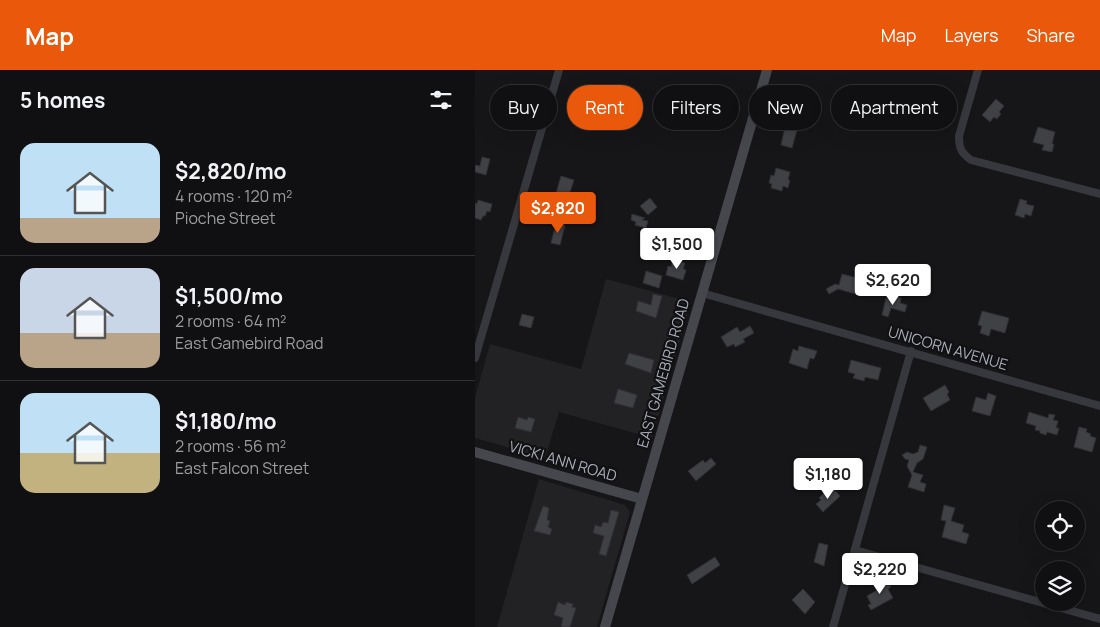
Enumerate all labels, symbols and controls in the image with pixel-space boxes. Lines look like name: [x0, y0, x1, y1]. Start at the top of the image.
text: Map: [25, 19, 74, 52]
text: Map: [881, 23, 916, 47]
text: Layers: [944, 23, 998, 47]
text: Share: [1026, 23, 1075, 47]
chip: Buy: [490, 85, 557, 130]
chip: Rent: [567, 85, 643, 130]
chip: Filters: [653, 85, 739, 130]
chip: New: [749, 85, 821, 130]
chip: Apartment: [831, 85, 957, 130]
text: 5 homes: [20, 86, 105, 114]
icon: filters: [427, 86, 455, 114]
text: $2,820/mo: [175, 157, 286, 185]
icon: home: [60, 163, 120, 223]
text: 4 rooms · 120 m²: [175, 185, 292, 207]
pin: $2,820: [517, 191, 599, 234]
text: $2,820: [531, 197, 585, 219]
text: Pioche Street: [175, 207, 276, 229]
pin: $1,500: [636, 228, 718, 270]
text: $1,500: [651, 233, 703, 255]
pin: $2,620: [852, 264, 934, 306]
text: $2,620: [866, 269, 920, 291]
text: $1,500/mo: [175, 282, 283, 310]
icon: home: [60, 288, 120, 348]
street label: EAST GAMEBIRD ROAD: [632, 296, 694, 450]
text: 2 rooms · 64 m²: [175, 310, 286, 332]
street label: UNICORN AVENUE: [886, 321, 1010, 375]
text: East Gamebird Road: [175, 332, 323, 354]
text: $1,180/mo: [175, 407, 276, 435]
icon: home: [60, 413, 120, 473]
text: 2 rooms · 56 m²: [175, 435, 286, 457]
street label: VICKI ANN ROAD: [507, 436, 619, 486]
text: East Falcon Street: [175, 457, 309, 479]
pin: $1,180: [787, 458, 869, 500]
text: $1,180: [805, 463, 851, 485]
map controls: [1035, 501, 1085, 611]
button: locate: [1035, 501, 1085, 551]
pin: $2,220: [839, 552, 921, 595]
text: $2,220: [853, 558, 907, 580]
button: layers: [1035, 561, 1085, 611]

